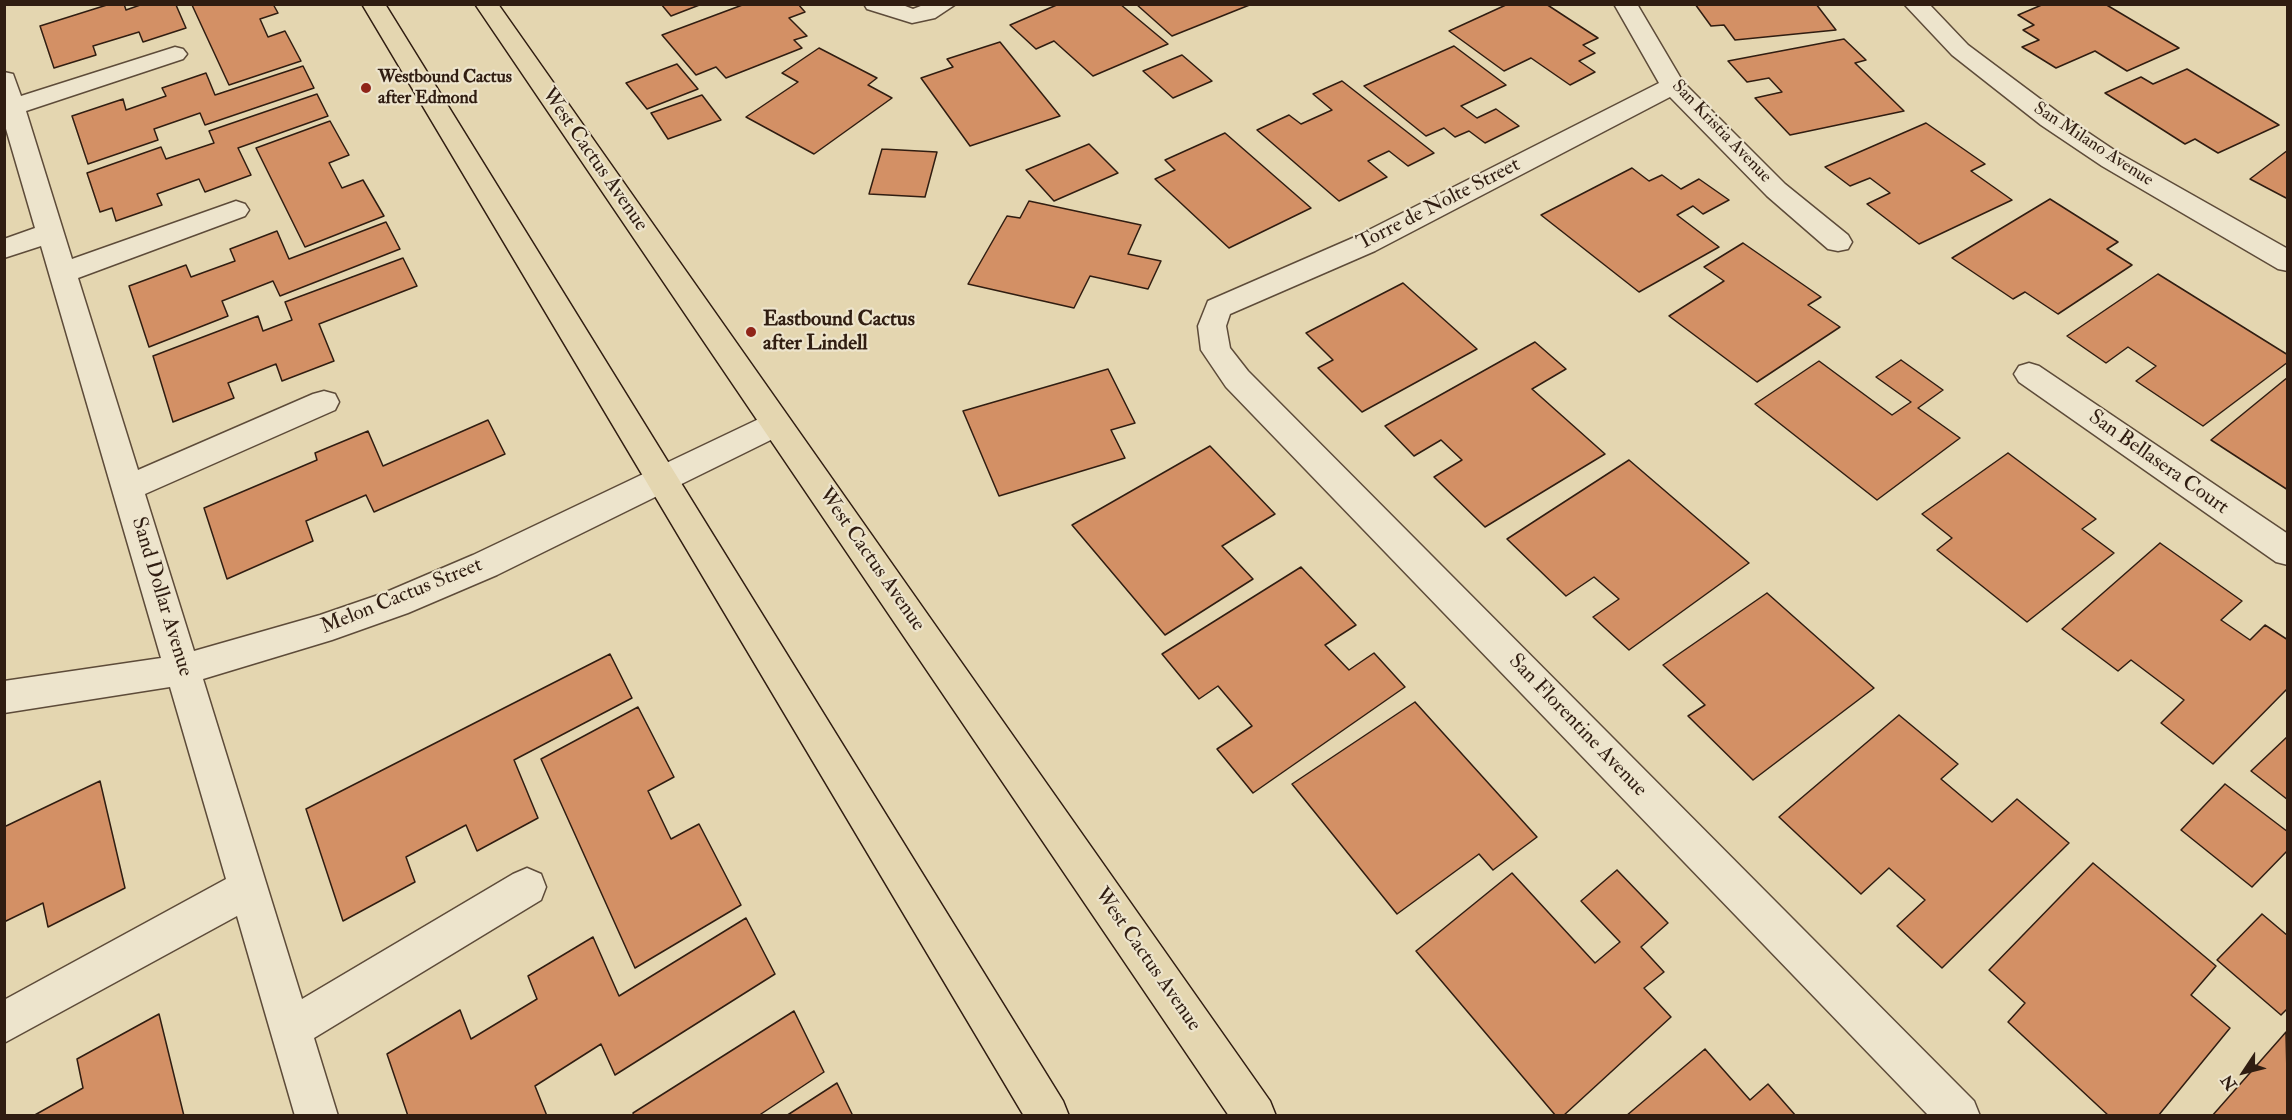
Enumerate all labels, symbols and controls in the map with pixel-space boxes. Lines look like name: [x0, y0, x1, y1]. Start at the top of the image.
place label: Westbound Cactus after Edmond: [378, 67, 512, 110]
street label: San Kristia Avenue: [1666, 76, 1776, 188]
marker: Westbound Cactus after Edmond: [359, 81, 373, 95]
street label: West Cactus Avenue: [535, 83, 653, 237]
street label: San Milano Avenue: [2029, 98, 2157, 192]
street label: Torre de Nolte Street: [1353, 153, 1525, 257]
place label: Eastbound Cactus after Lindell: [763, 307, 915, 357]
marker: Eastbound Cactus after Lindell: [744, 325, 758, 339]
street label: San Bellasera Court: [2083, 405, 2233, 521]
street label: West Cactus Avenue: [812, 483, 930, 637]
street label: Sand Dollar Avenue: [125, 514, 197, 680]
street label: Melon Cactus Street: [318, 553, 486, 641]
street label: San Florentine Avenue: [1502, 649, 1652, 803]
street label: West Cactus Avenue: [1088, 883, 1206, 1037]
north arrow: [2214, 1042, 2274, 1102]
text: N: [2217, 1071, 2242, 1094]

